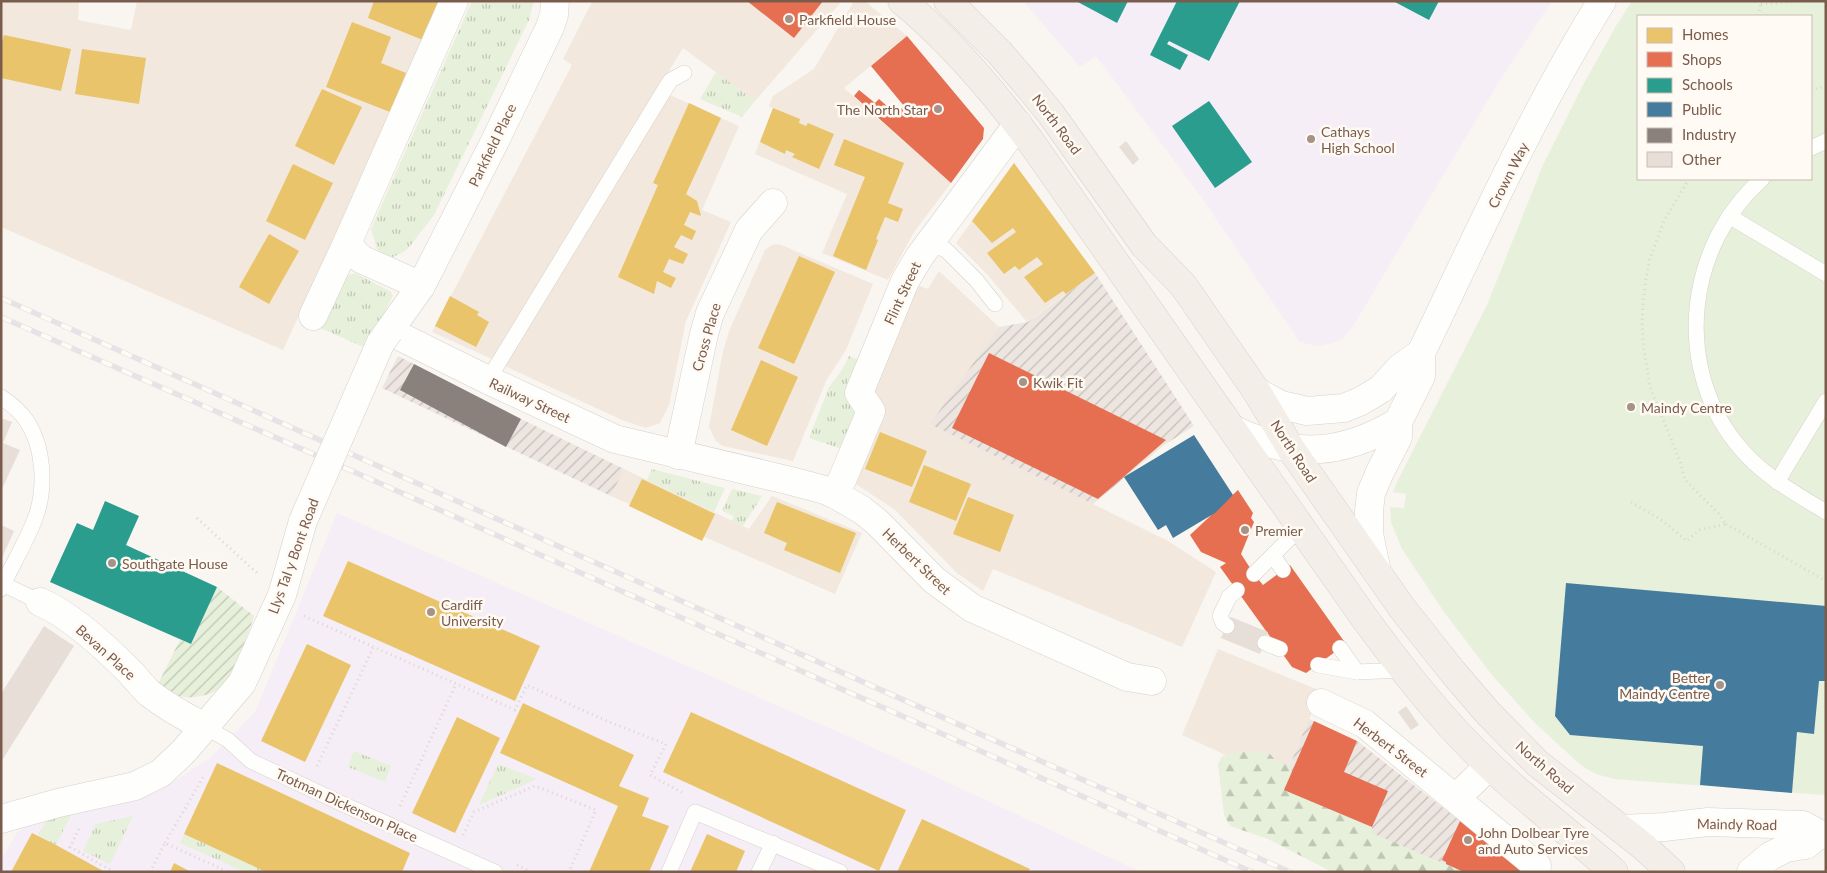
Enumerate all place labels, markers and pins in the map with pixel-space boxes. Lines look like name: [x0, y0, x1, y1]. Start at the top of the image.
place label: Parkfield House: [799, 11, 896, 28]
marker: Parkfield House: [783, 13, 795, 25]
place label: The North Star: [837, 101, 928, 118]
marker: The North Star: [932, 103, 944, 115]
place label: Cathays High School: [1321, 123, 1395, 156]
marker: Cathays High School: [1305, 133, 1317, 145]
place label: Kwik Fit: [1033, 374, 1083, 391]
marker: Kwik Fit: [1017, 376, 1029, 388]
place label: Maindy Centre: [1641, 399, 1732, 416]
marker: Maindy Centre: [1625, 401, 1637, 413]
place label: Premier: [1255, 522, 1303, 539]
marker: Premier: [1239, 524, 1251, 536]
place label: Southgate House: [122, 555, 228, 572]
marker: Southgate House: [106, 557, 118, 569]
place label: Cardiff University: [441, 596, 504, 629]
marker: Cardiff University: [425, 606, 437, 618]
place label: Better Maindy Centre: [1619, 669, 1710, 702]
marker: Better Maindy Centre: [1714, 679, 1726, 691]
place label: John Dolbear Tyre and Auto Services: [1478, 824, 1589, 857]
marker: John Dolbear Tyre and Auto Services: [1462, 834, 1474, 846]

